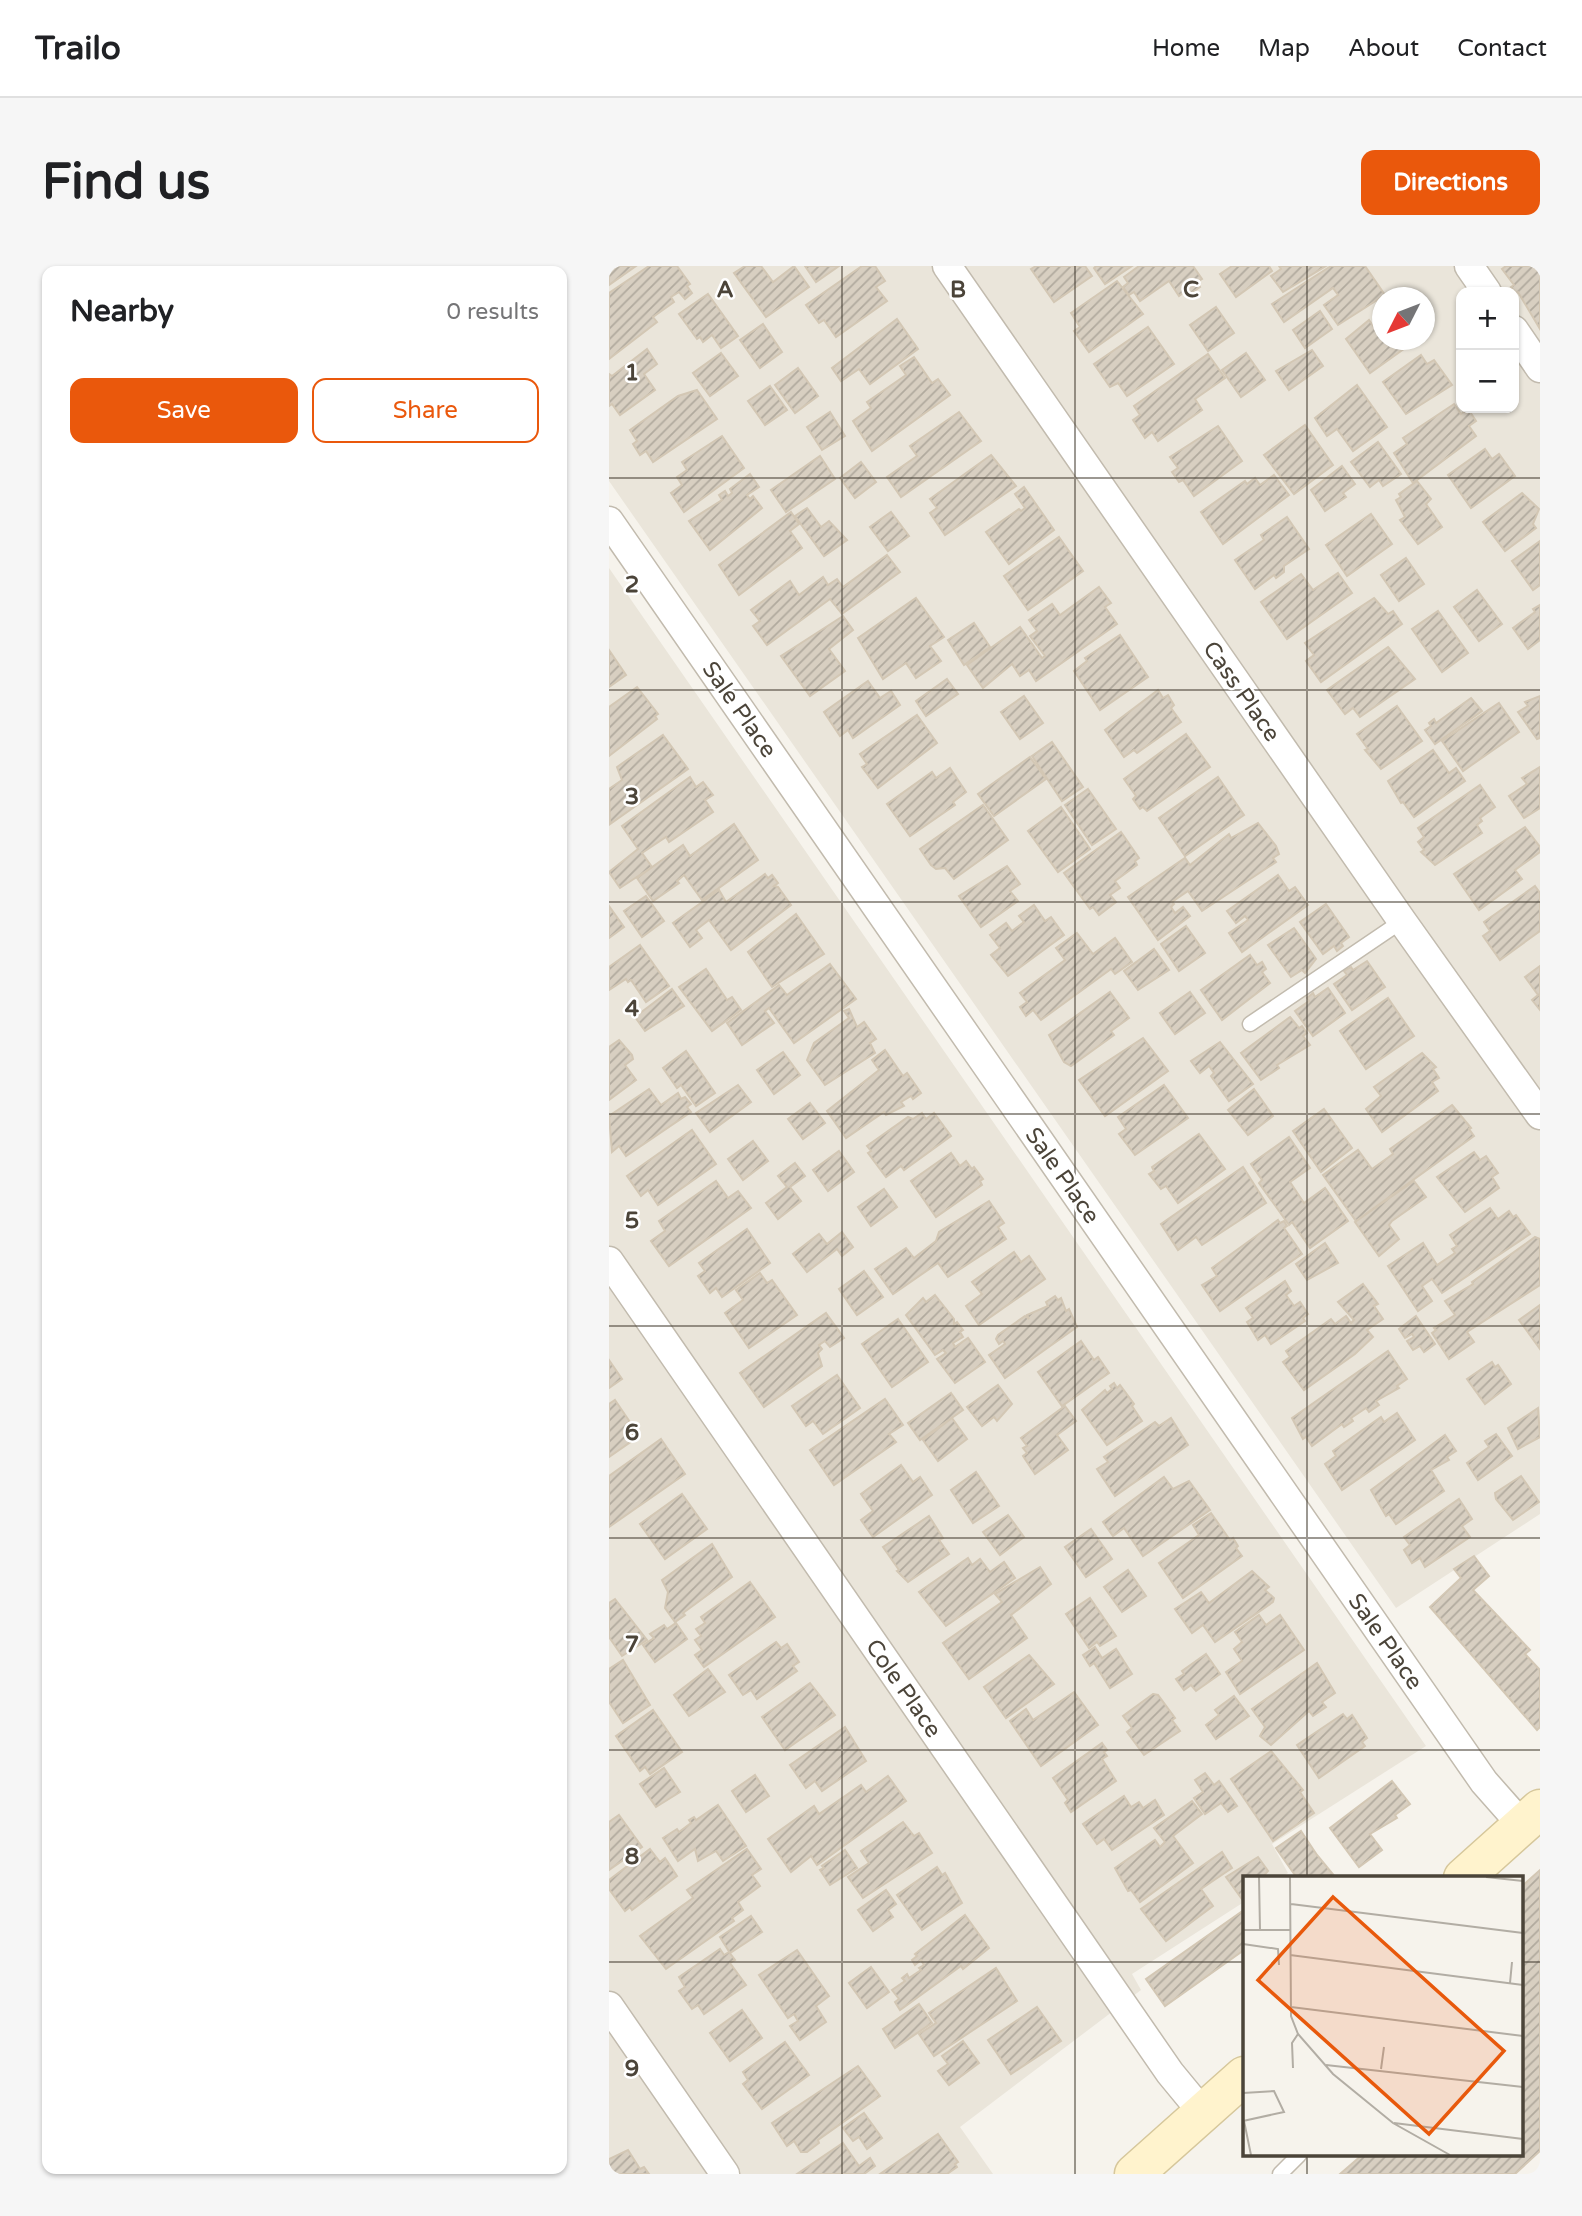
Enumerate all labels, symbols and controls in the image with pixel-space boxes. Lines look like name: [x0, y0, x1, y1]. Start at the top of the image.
text: Trailo: [35, 29, 121, 68]
text: Home: [1152, 34, 1220, 63]
text: Map: [1258, 34, 1310, 63]
text: About: [1348, 34, 1419, 63]
text: Contact: [1457, 34, 1547, 63]
button: Directions: [1361, 150, 1540, 215]
text: Find us: [42, 153, 210, 212]
text: A: [716, 276, 734, 304]
text: B: [950, 276, 966, 304]
text: C: [1183, 276, 1199, 304]
north arrow: [1372, 287, 1435, 350]
map controls: [1456, 287, 1519, 413]
button: +: [1456, 287, 1519, 350]
text: Nearby: [70, 293, 174, 330]
text: 0 results: [446, 298, 539, 326]
button: −: [1456, 350, 1519, 413]
text: 1: [625, 359, 639, 387]
button: Save: [70, 378, 298, 443]
button: Share: [312, 378, 539, 443]
text: 2: [625, 571, 639, 599]
street label: Cass Place: [1196, 636, 1286, 747]
street label: Sale Place: [696, 656, 782, 763]
text: 3: [625, 783, 639, 811]
text: 4: [625, 995, 640, 1023]
street label: Sale Place: [1019, 1122, 1105, 1229]
text: 5: [625, 1207, 639, 1235]
text: 6: [625, 1419, 639, 1447]
street label: Sale Place: [1342, 1588, 1428, 1695]
text: 7: [625, 1631, 639, 1659]
street label: Cole Place: [859, 1634, 947, 1743]
text: 8: [625, 1843, 639, 1871]
inset map: [1243, 1876, 1523, 2156]
text: 9: [625, 2055, 639, 2083]

